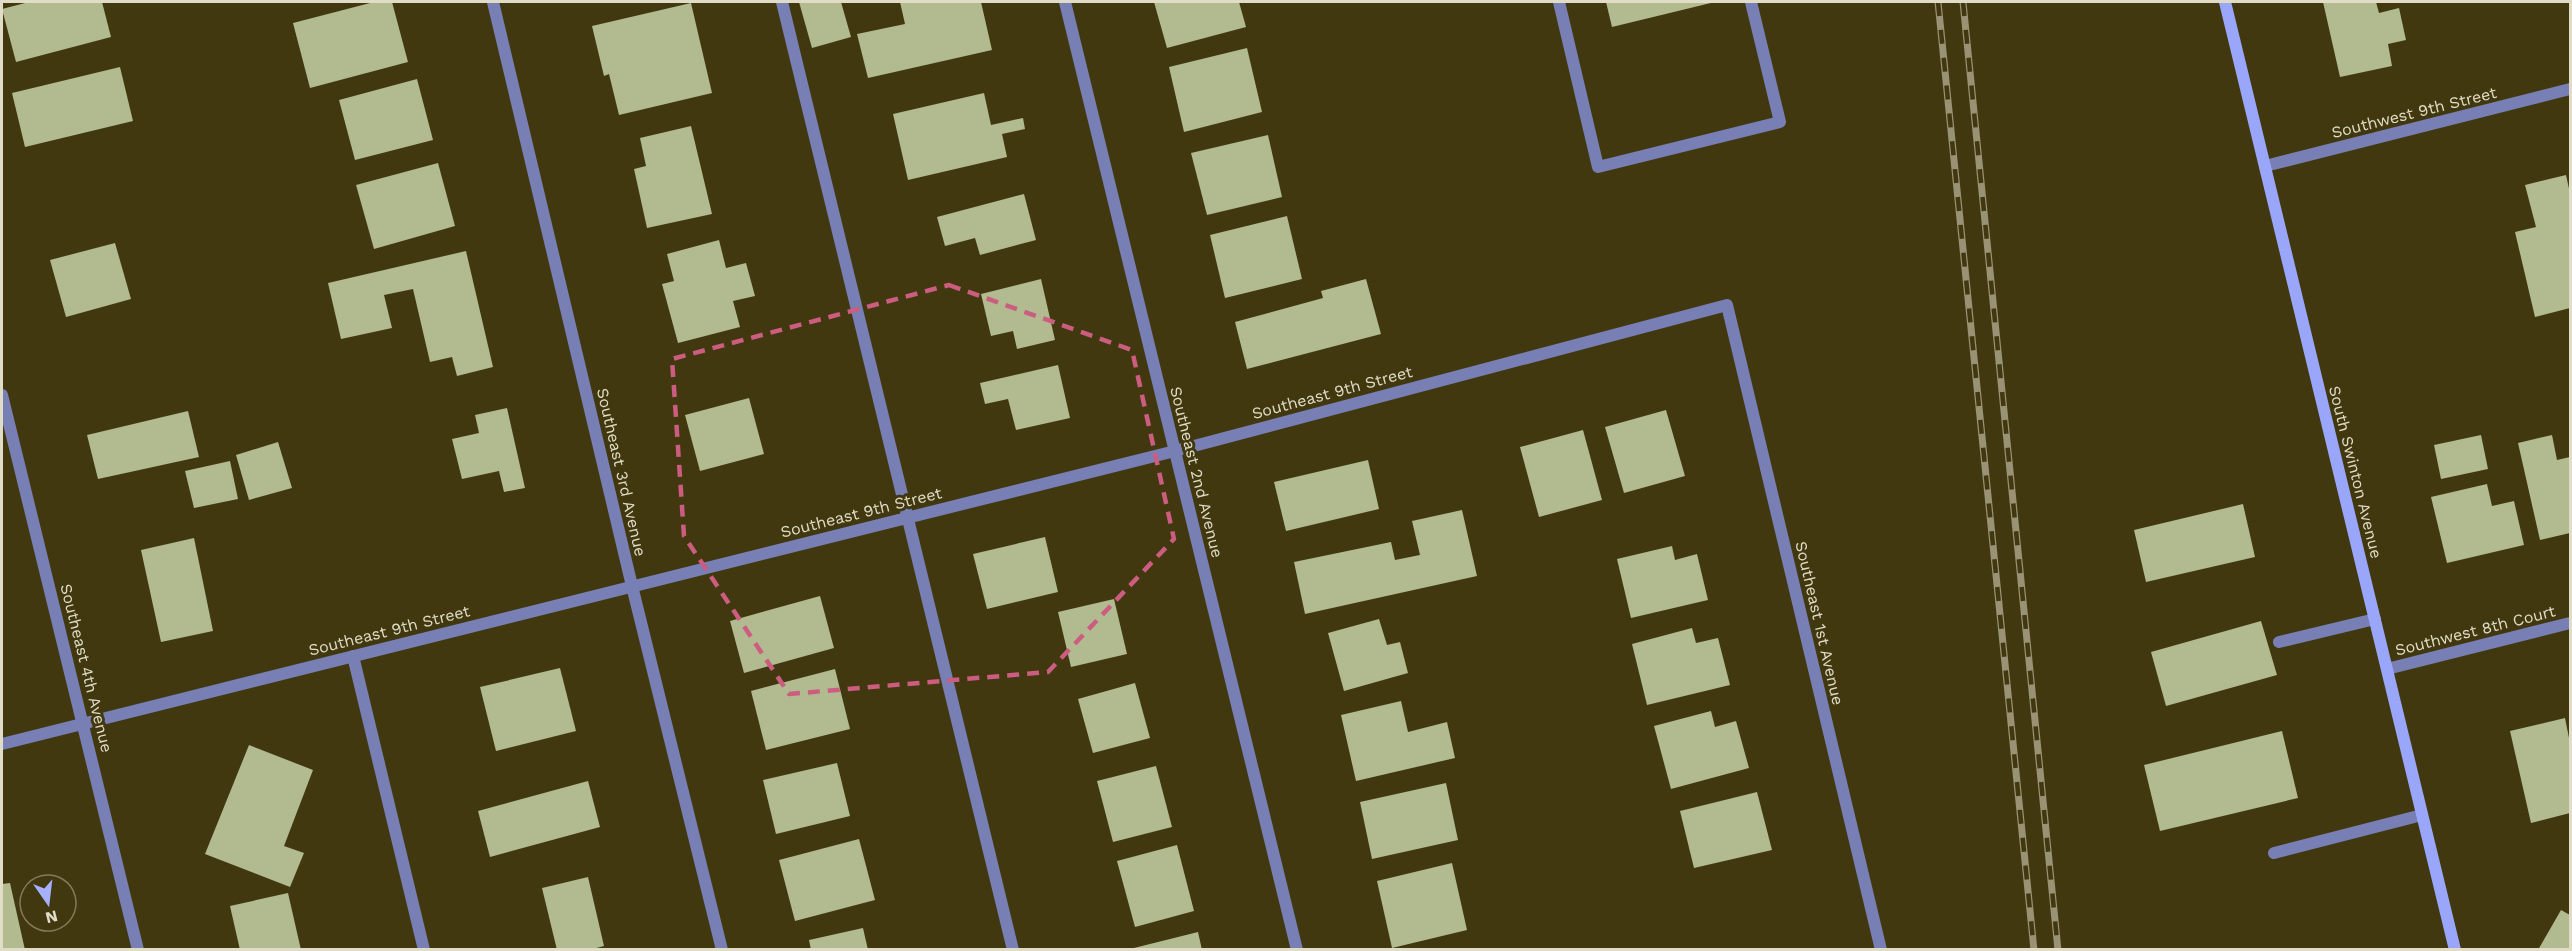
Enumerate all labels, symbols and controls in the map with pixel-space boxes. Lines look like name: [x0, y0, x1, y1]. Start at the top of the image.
street label: Southwest 9th Street: [2330, 83, 2499, 142]
street label: Southeast 9th Street: [1250, 362, 1415, 423]
street label: Southeast 2nd Avenue: [1166, 384, 1227, 560]
street label: South Swinton Avenue: [2325, 384, 2386, 560]
street label: Southeast 3rd Avenue: [593, 386, 650, 558]
street label: Southeast 9th Street: [779, 483, 944, 542]
street label: Southeast 1st Avenue: [1791, 539, 1848, 707]
street label: Southeast 4th Avenue: [56, 582, 117, 754]
street label: Southeast 9th Street: [307, 601, 472, 660]
street label: Southwest 8th Court: [2393, 601, 2557, 660]
north arrow: [18, 873, 78, 933]
text: N: [43, 906, 60, 928]

